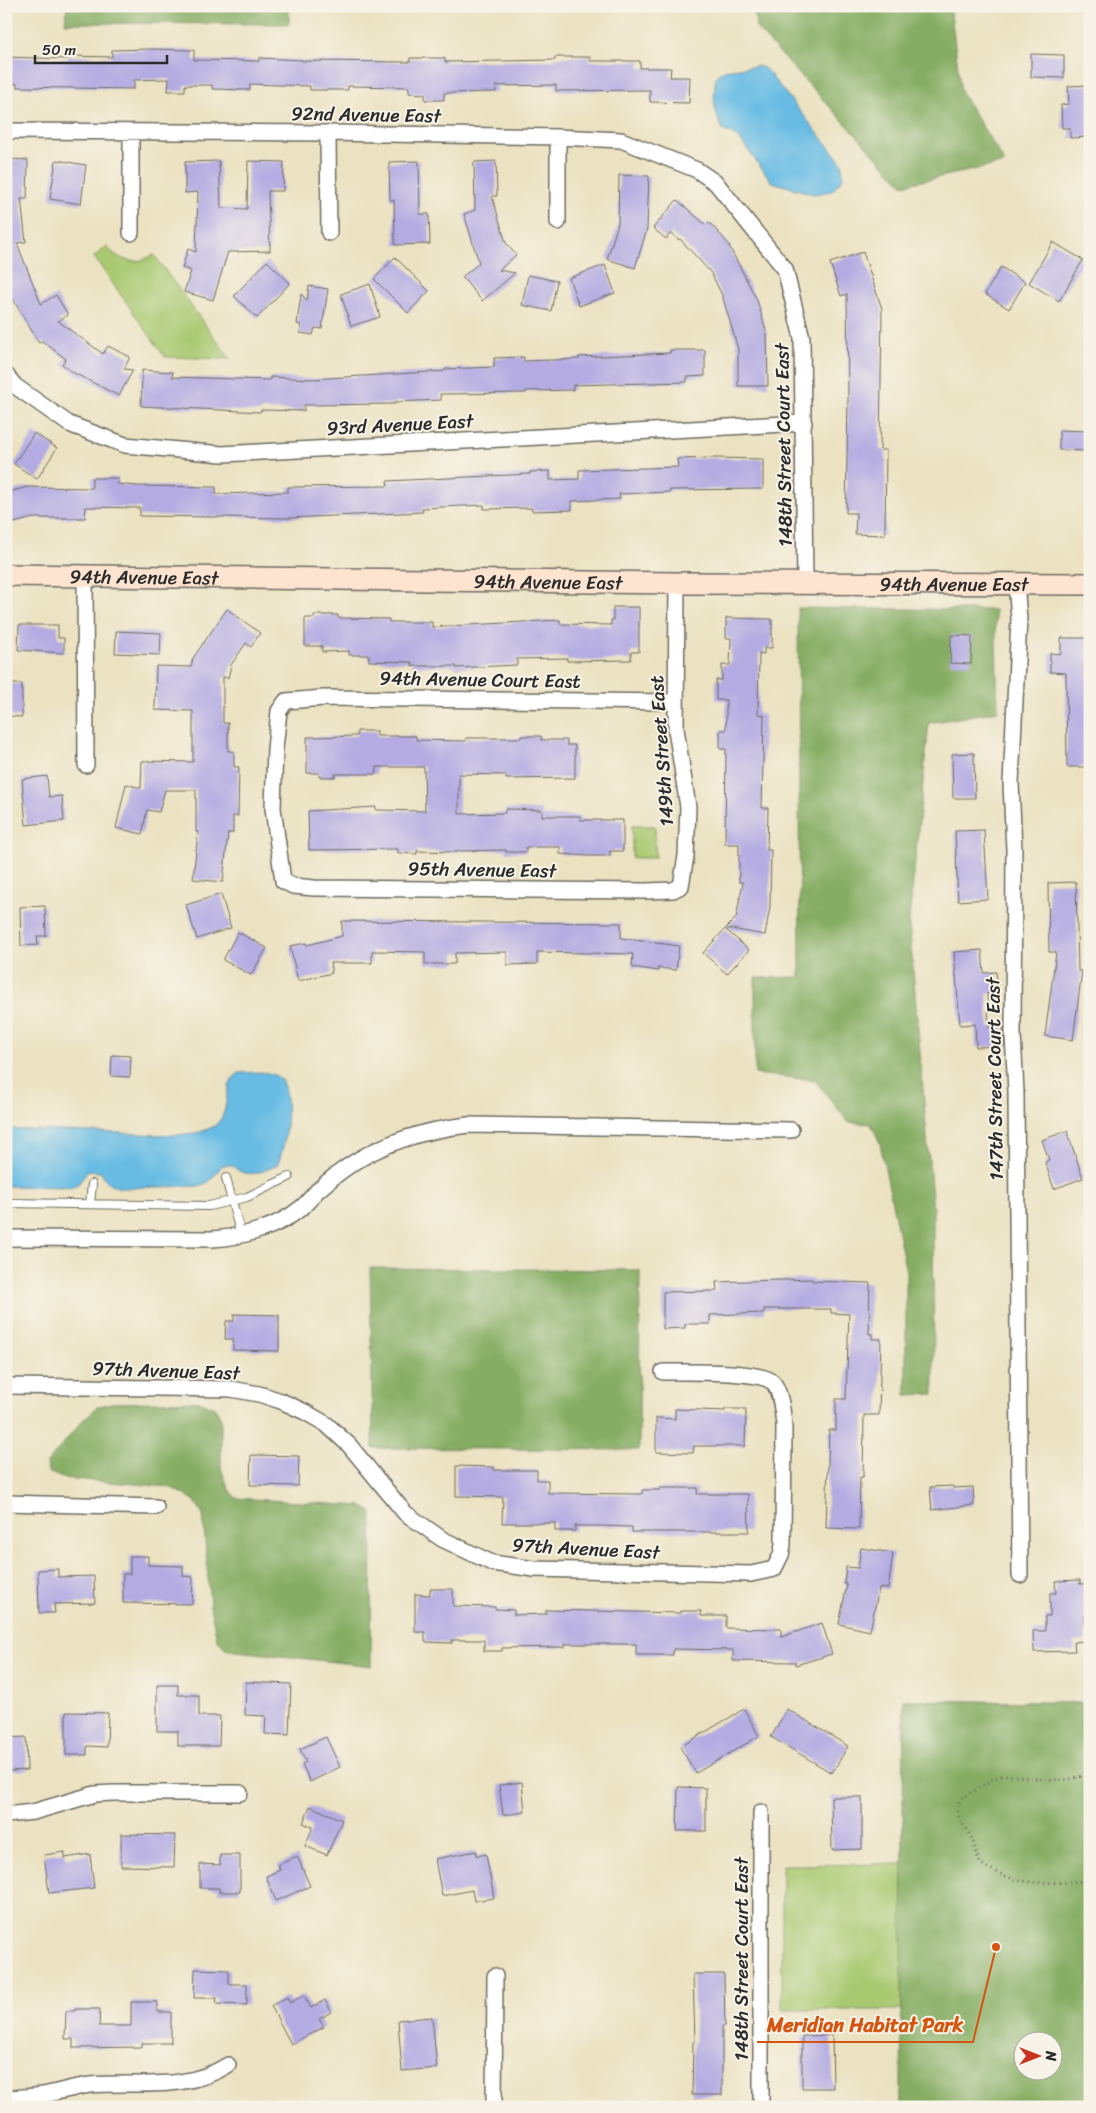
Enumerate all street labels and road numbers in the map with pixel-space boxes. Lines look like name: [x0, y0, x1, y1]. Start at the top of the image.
street label: 92nd Avenue East: [291, 97, 443, 132]
street label: 148th Street Court East: [765, 341, 802, 547]
street label: 93rd Avenue East: [326, 404, 476, 445]
street label: 94th Avenue East: [69, 560, 220, 595]
street label: 94th Avenue East: [473, 565, 624, 599]
street label: 94th Avenue East: [879, 567, 1030, 601]
street label: 94th Avenue Court East: [379, 661, 581, 698]
street label: 149th Street East: [640, 674, 683, 828]
street label: 95th Avenue East: [407, 852, 558, 887]
street label: 147th Street Court East: [976, 976, 1013, 1181]
street label: 97th Avenue East: [92, 1351, 242, 1390]
street label: 97th Avenue East: [511, 1528, 662, 1569]
street label: 148th Street Court East: [725, 1856, 758, 2061]

